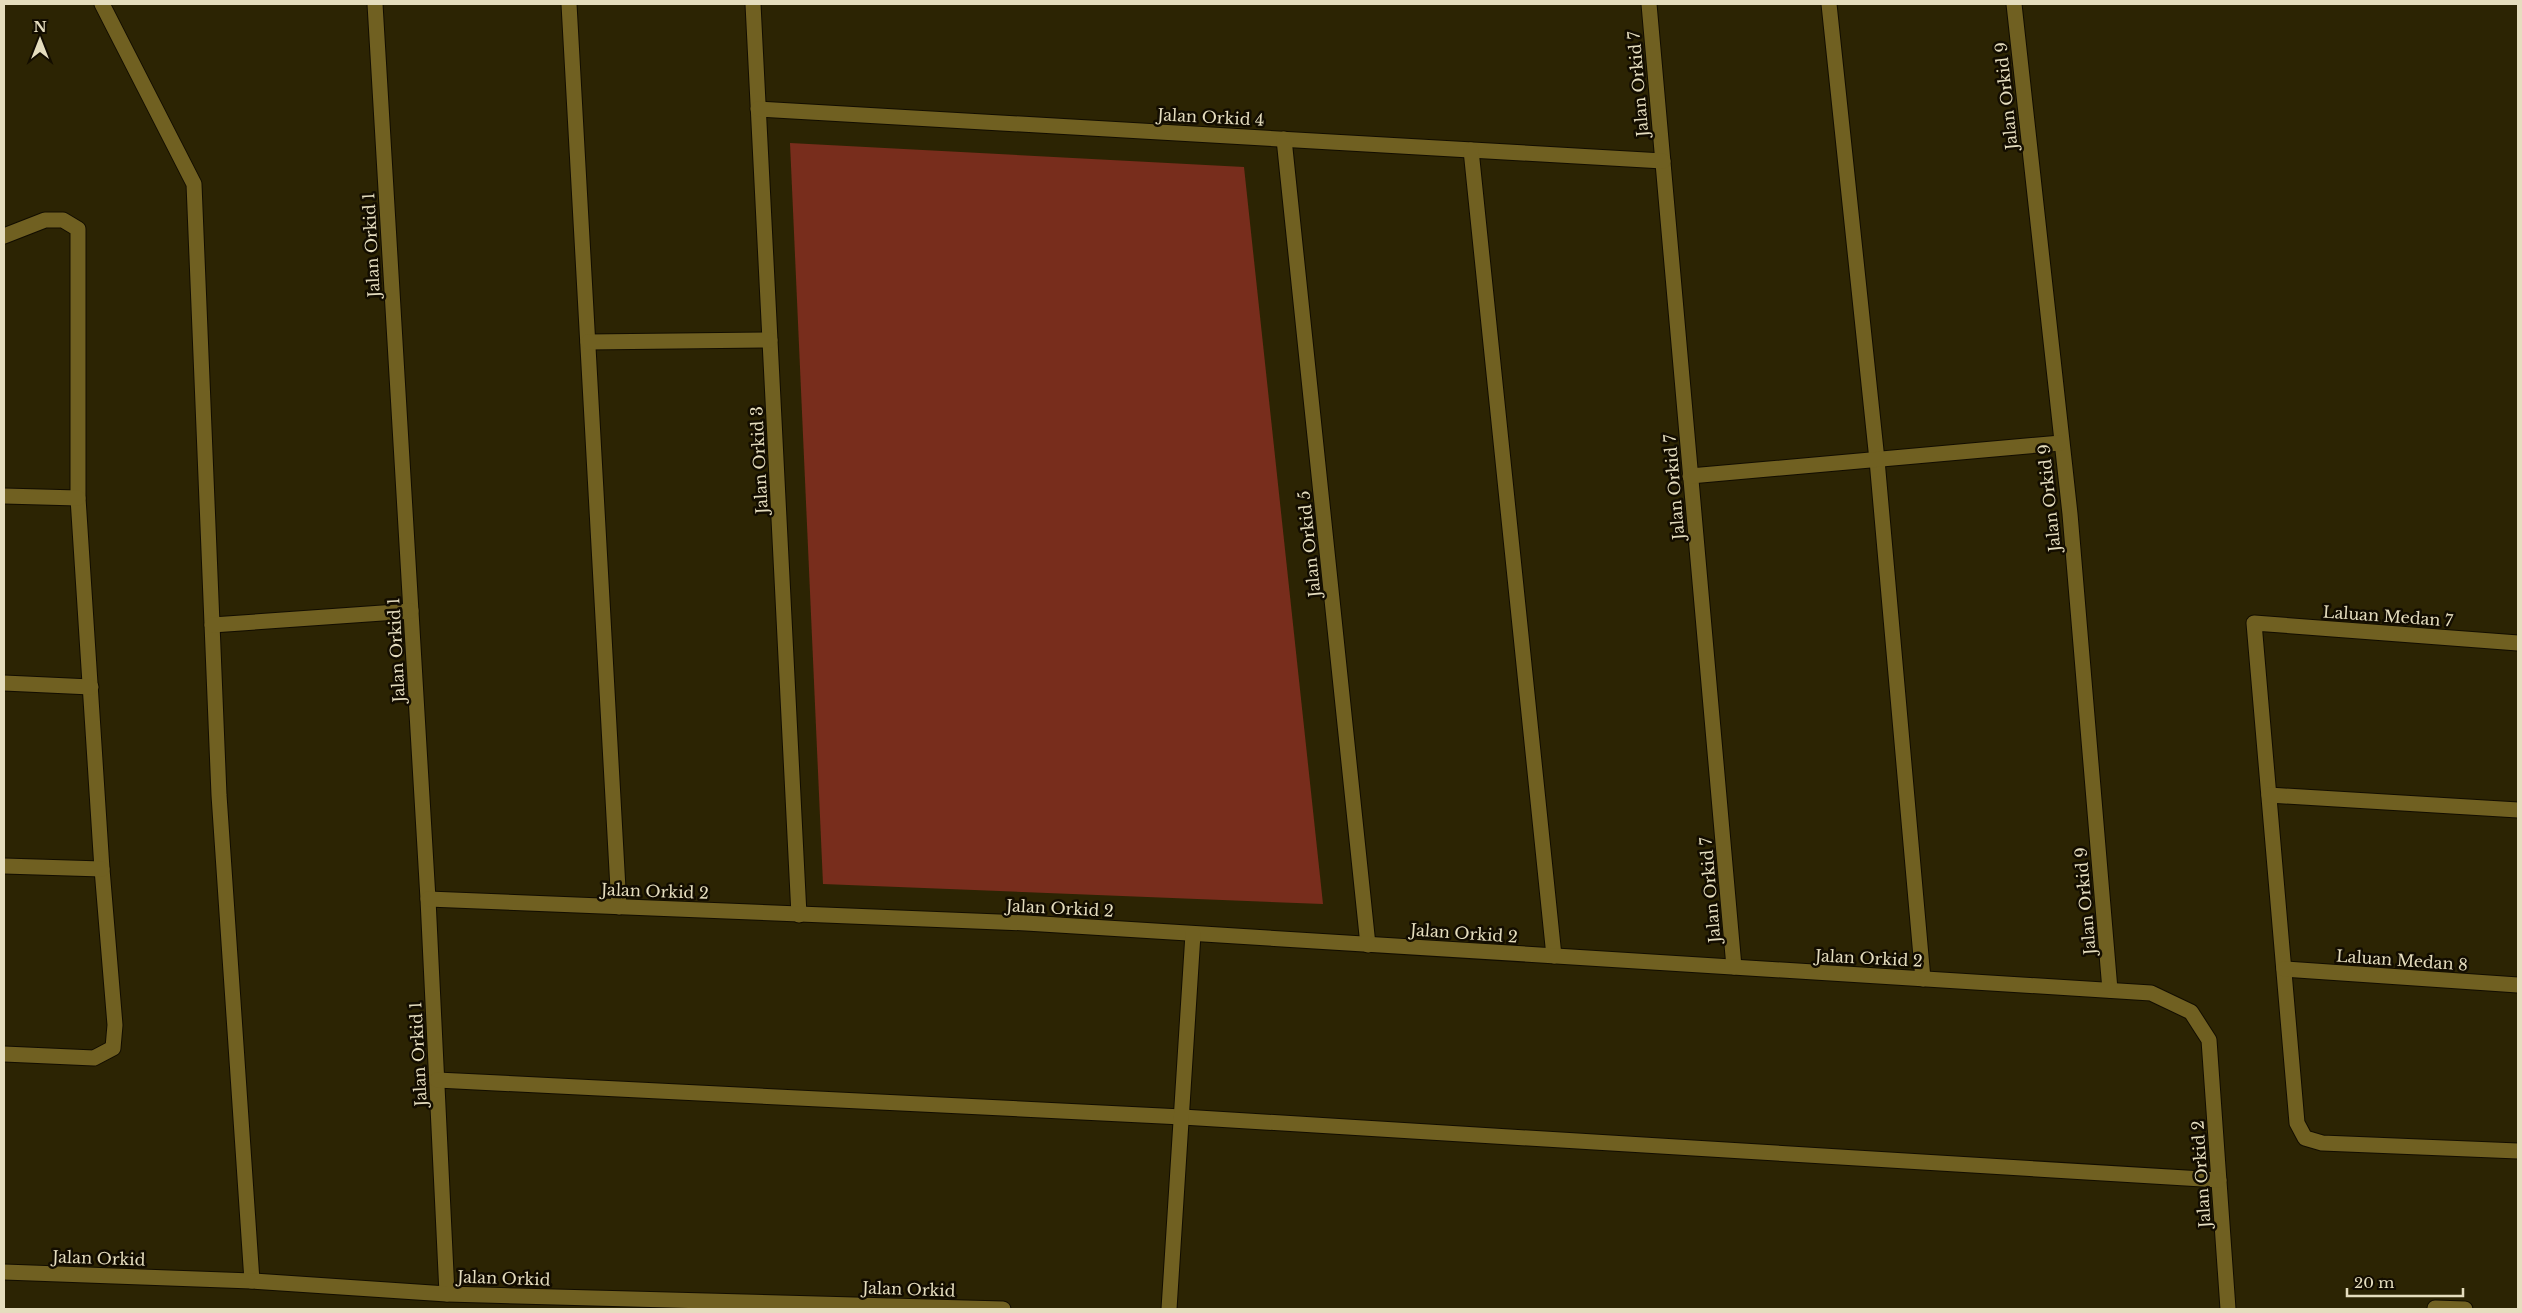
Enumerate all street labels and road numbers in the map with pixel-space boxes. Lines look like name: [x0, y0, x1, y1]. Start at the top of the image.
street label: Jalan Orkid 7: [1623, 29, 1653, 140]
street label: Jalan Orkid 9: [1990, 41, 2022, 153]
street label: Jalan Orkid 4: [1155, 104, 1265, 130]
street label: Jalan Orkid 1: [358, 192, 384, 300]
street label: Jalan Orkid 3: [746, 406, 772, 516]
street label: Jalan Orkid 7: [1659, 432, 1689, 543]
street label: Jalan Orkid 9: [2033, 443, 2065, 555]
street label: Jalan Orkid 5: [1293, 490, 1325, 600]
street label: Jalan Orkid 1: [383, 597, 409, 705]
street label: Laluan Medan 7: [2322, 601, 2455, 631]
street label: Jalan Orkid 7: [1695, 835, 1725, 946]
street label: Jalan Orkid 9: [2070, 846, 2100, 958]
street label: Jalan Orkid 2: [599, 879, 709, 903]
street label: Jalan Orkid 2: [1004, 895, 1114, 921]
street label: Jalan Orkid 2: [1408, 919, 1518, 947]
street label: Jalan Orkid 2: [1813, 945, 1923, 971]
street label: Laluan Medan 8: [2335, 945, 2469, 975]
street label: Jalan Orkid 1: [405, 1001, 431, 1109]
street label: Jalan Orkid 2: [2187, 1120, 2215, 1230]
street label: Jalan Orkid: [50, 1246, 146, 1270]
street label: Jalan Orkid: [455, 1266, 551, 1290]
street label: Jalan Orkid: [860, 1277, 956, 1301]

